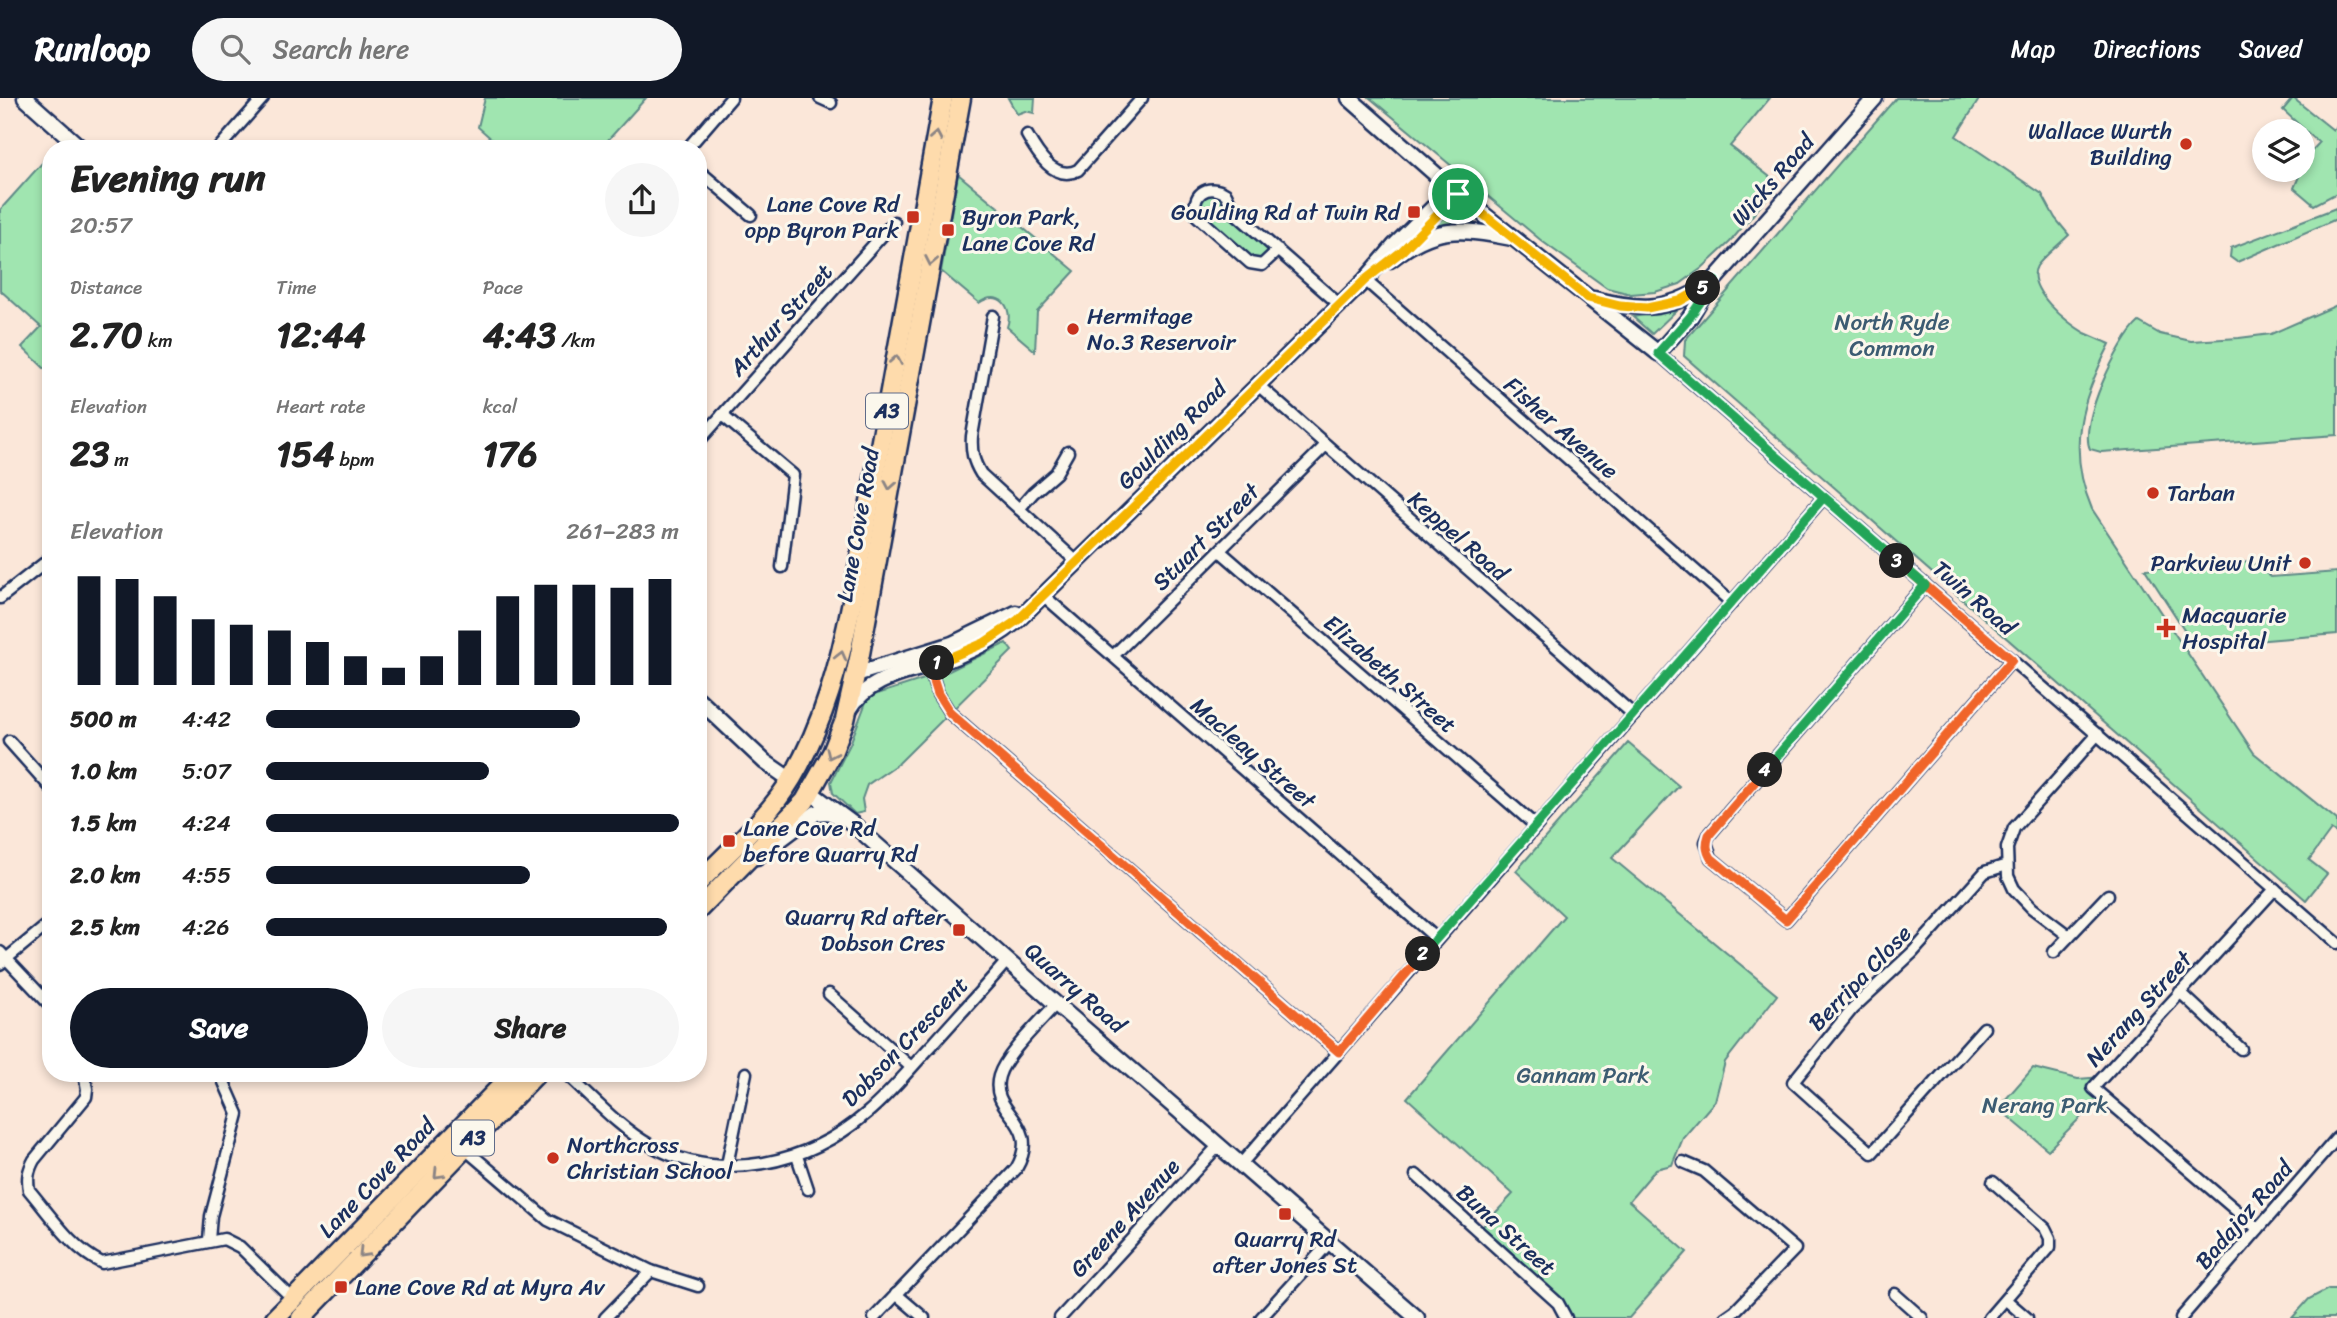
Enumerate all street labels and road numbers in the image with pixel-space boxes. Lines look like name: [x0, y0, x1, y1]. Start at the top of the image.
street label: Wicks Road: [1721, 123, 1827, 236]
street label: Arthur Street: [718, 254, 843, 387]
street label: Fisher Avenue: [1494, 366, 1628, 490]
street label: Goulding Road: [1107, 369, 1238, 500]
road number: A3: [866, 394, 908, 428]
street label: Lane Cove Road: [824, 443, 892, 605]
street label: Stuart Street: [1142, 472, 1271, 601]
street label: Keppel Road: [1398, 480, 1519, 593]
street label: Twin Road: [1923, 550, 2027, 648]
street label: Elizabeth Street: [1314, 604, 1466, 744]
street label: Macleay Street: [1181, 686, 1327, 821]
street label: Berripa Close: [1798, 915, 1922, 1041]
street label: Quarry Road: [1015, 932, 1137, 1046]
street label: Nerang Street: [2075, 940, 2204, 1077]
street label: Dobson Crescent: [831, 967, 979, 1117]
street label: Lane Cove Road: [308, 1106, 447, 1248]
road number: A3: [452, 1121, 494, 1156]
street label: Greene Avenue: [1059, 1148, 1191, 1288]
street label: Badajoz Road: [2184, 1149, 2305, 1279]
street label: Buna Street: [1446, 1173, 1566, 1287]

